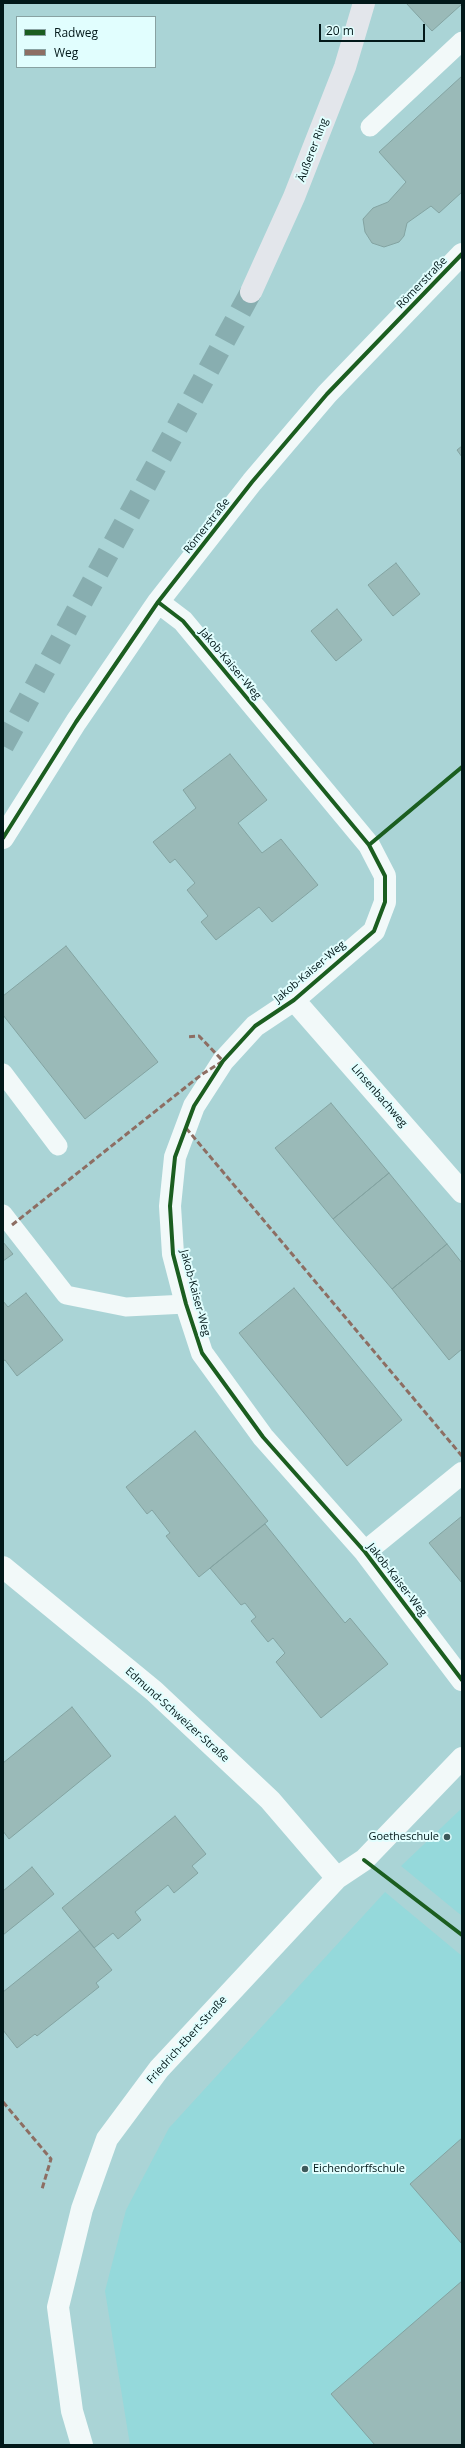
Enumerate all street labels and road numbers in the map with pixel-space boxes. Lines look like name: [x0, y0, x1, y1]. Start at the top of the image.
street label: Äußerer Ring: [295, 116, 331, 184]
street label: Römerstraße: [394, 254, 450, 312]
street label: Römerstraße: [181, 496, 233, 556]
street label: Jakob-Kaiser-Weg: [196, 626, 264, 702]
street label: Jakob-Kaiser-Weg: [272, 938, 348, 1006]
street label: Linsenbachweg: [348, 1062, 410, 1130]
street label: Jakob-Kaiser-Weg: [177, 1248, 213, 1338]
street label: Jakob-Kaiser-Weg: [364, 1541, 430, 1619]
street label: Edmund-Schweizer-Straße: [122, 1665, 232, 1765]
street label: Friedrich-Ebert-Straße: [144, 1994, 230, 2086]

